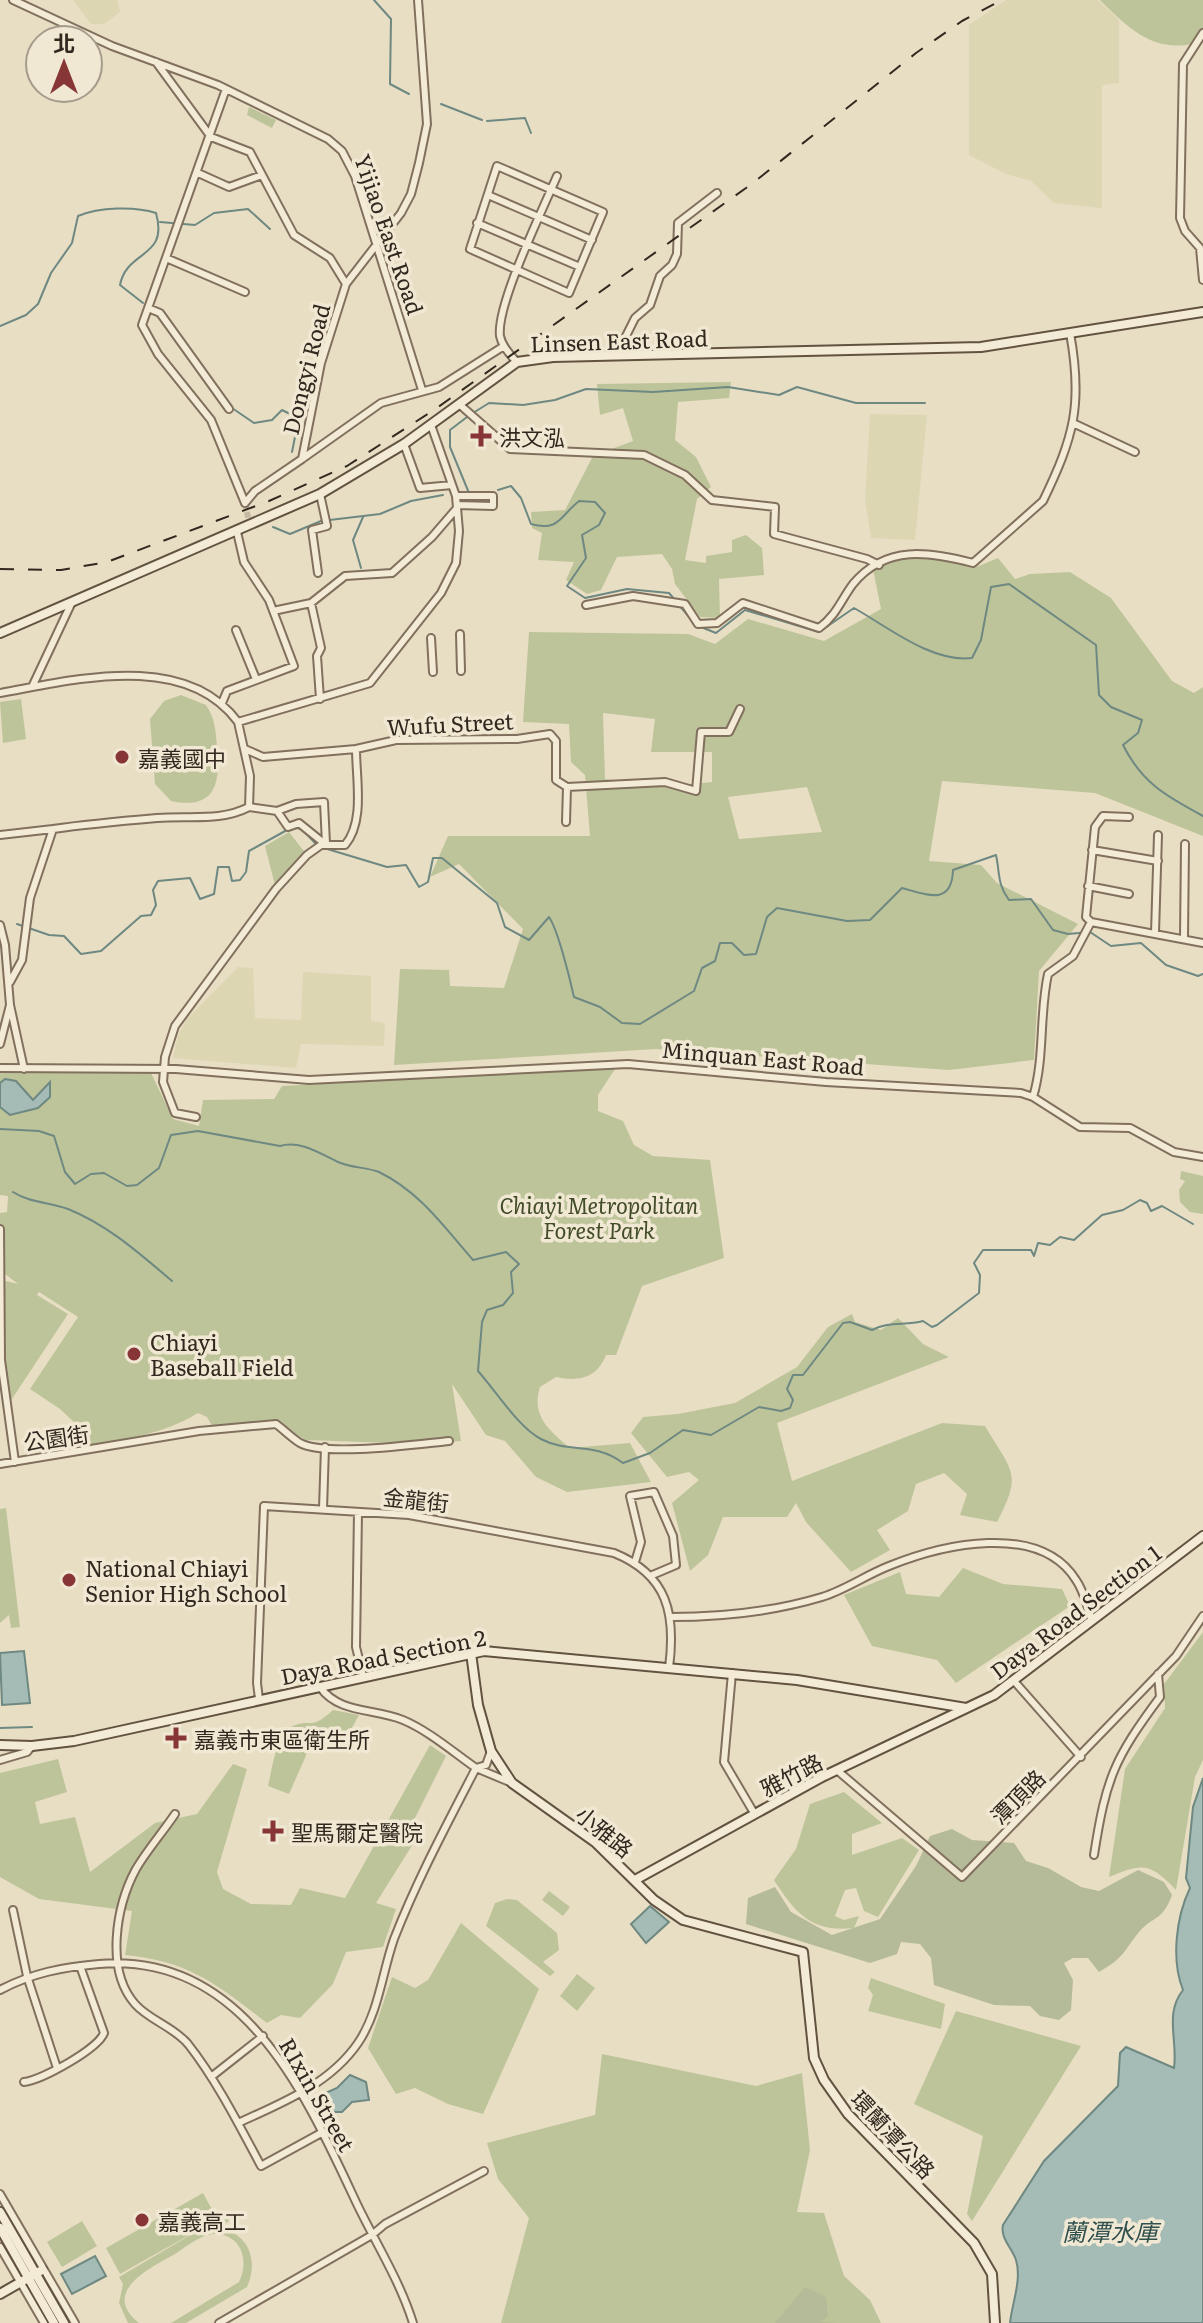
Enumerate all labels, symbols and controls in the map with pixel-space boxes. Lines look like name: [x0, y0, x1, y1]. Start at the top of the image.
north arrow: [24, 24, 104, 104]
text: 北: [53, 26, 75, 59]
street label: Yijiao East Road: [347, 149, 433, 319]
street label: Dongyi Road: [273, 300, 337, 438]
street label: Linsen East Road: [530, 320, 708, 360]
place label: 洪文泓: [499, 420, 565, 453]
marker: 洪文泓: [470, 425, 492, 447]
street label: Wufu Street: [386, 703, 514, 743]
place label: 嘉義國中: [138, 741, 226, 774]
marker: 嘉義國中: [113, 748, 131, 766]
street label: Minquan East Road: [660, 1032, 866, 1082]
park label: Chiayi Metropolitan Forest Park: [500, 1188, 698, 1246]
place label: Chiayi Baseball Field: [150, 1325, 294, 1383]
marker: Chiayi Baseball Field: [125, 1345, 143, 1363]
street label: 公園街: [21, 1416, 91, 1458]
street label: 金龍街: [381, 1479, 451, 1519]
street label: Daya Road Section 1: [983, 1536, 1167, 1686]
place label: National Chiayi Senior High School: [85, 1551, 287, 1609]
marker: National Chiayi Senior High School: [60, 1571, 78, 1589]
street label: Daya Road Section 2: [278, 1620, 488, 1692]
place label: 嘉義市東區衛生所: [194, 1722, 370, 1755]
marker: 嘉義市東區衛生所: [165, 1727, 187, 1749]
street label: 雅竹路: [754, 1744, 828, 1804]
street label: 潭頂路: [982, 1761, 1052, 1831]
street label: 小雅路: [569, 1797, 641, 1865]
place label: 聖馬爾定醫院: [291, 1815, 423, 1848]
marker: 聖馬爾定醫院: [262, 1820, 284, 1842]
street label: RIxin Street: [272, 2031, 364, 2157]
street label: 環蘭潭公路: [844, 2083, 944, 2185]
place label: 嘉義高工: [158, 2204, 246, 2237]
marker: 嘉義高工: [133, 2211, 151, 2229]
water label: 蘭潭水庫: [1062, 2213, 1162, 2248]

